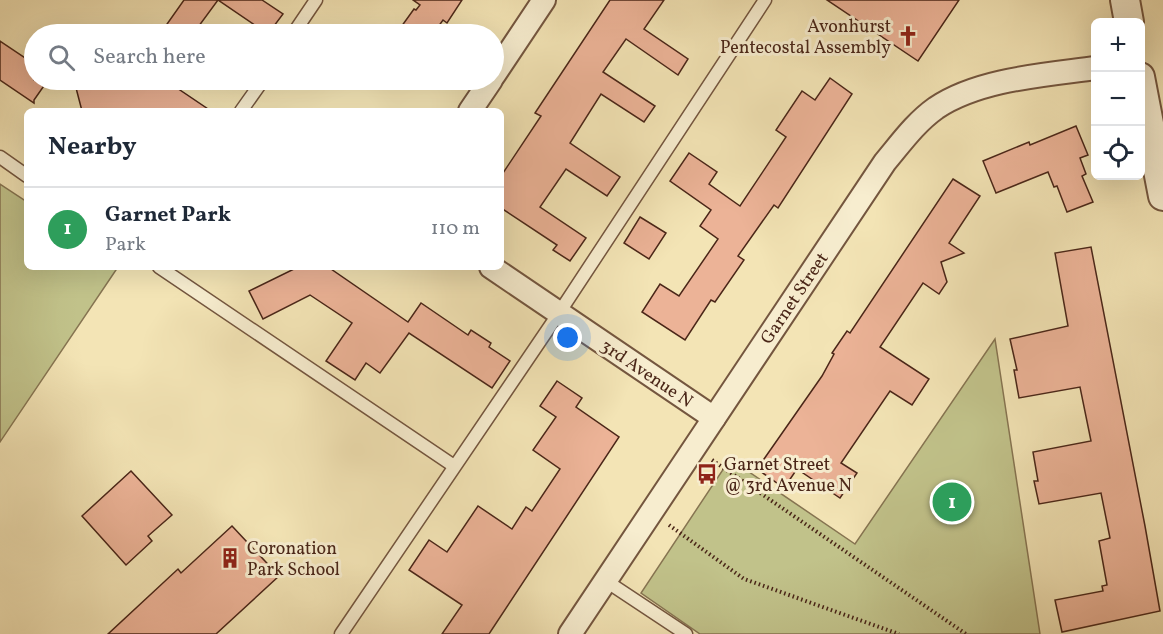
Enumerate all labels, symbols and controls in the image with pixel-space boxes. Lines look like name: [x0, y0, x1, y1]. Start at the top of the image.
place label: Avonhurst Pentecostal Assembly: [720, 15, 891, 61]
map controls: [1091, 18, 1145, 180]
button: +: [1091, 18, 1145, 72]
search box: [24, 24, 504, 90]
church icon: Avonhurst Pentecostal Assembly: [896, 24, 920, 48]
icon: search: [45, 41, 78, 74]
text: Search here: [93, 42, 206, 73]
button: −: [1091, 72, 1145, 126]
button: locate: [1091, 126, 1145, 180]
text: Nearby: [48, 129, 137, 165]
text: Garnet Park: [105, 200, 231, 231]
text: 1: [63, 215, 72, 243]
text: 110 m: [431, 215, 480, 243]
text: Park: [105, 231, 146, 259]
street label: Garnet Street: [755, 248, 835, 350]
your location: [553, 323, 582, 352]
street label: 3rd Avenue N: [595, 334, 697, 414]
place label: Garnet Street @ 3rd Avenue N: [724, 453, 852, 499]
bus stop icon: Garnet Street @ 3rd Avenue N: [695, 462, 719, 486]
pin: 1: [932, 480, 972, 524]
place label: Coronation Park School: [247, 537, 340, 583]
building icon: Coronation Park School: [218, 546, 242, 570]

